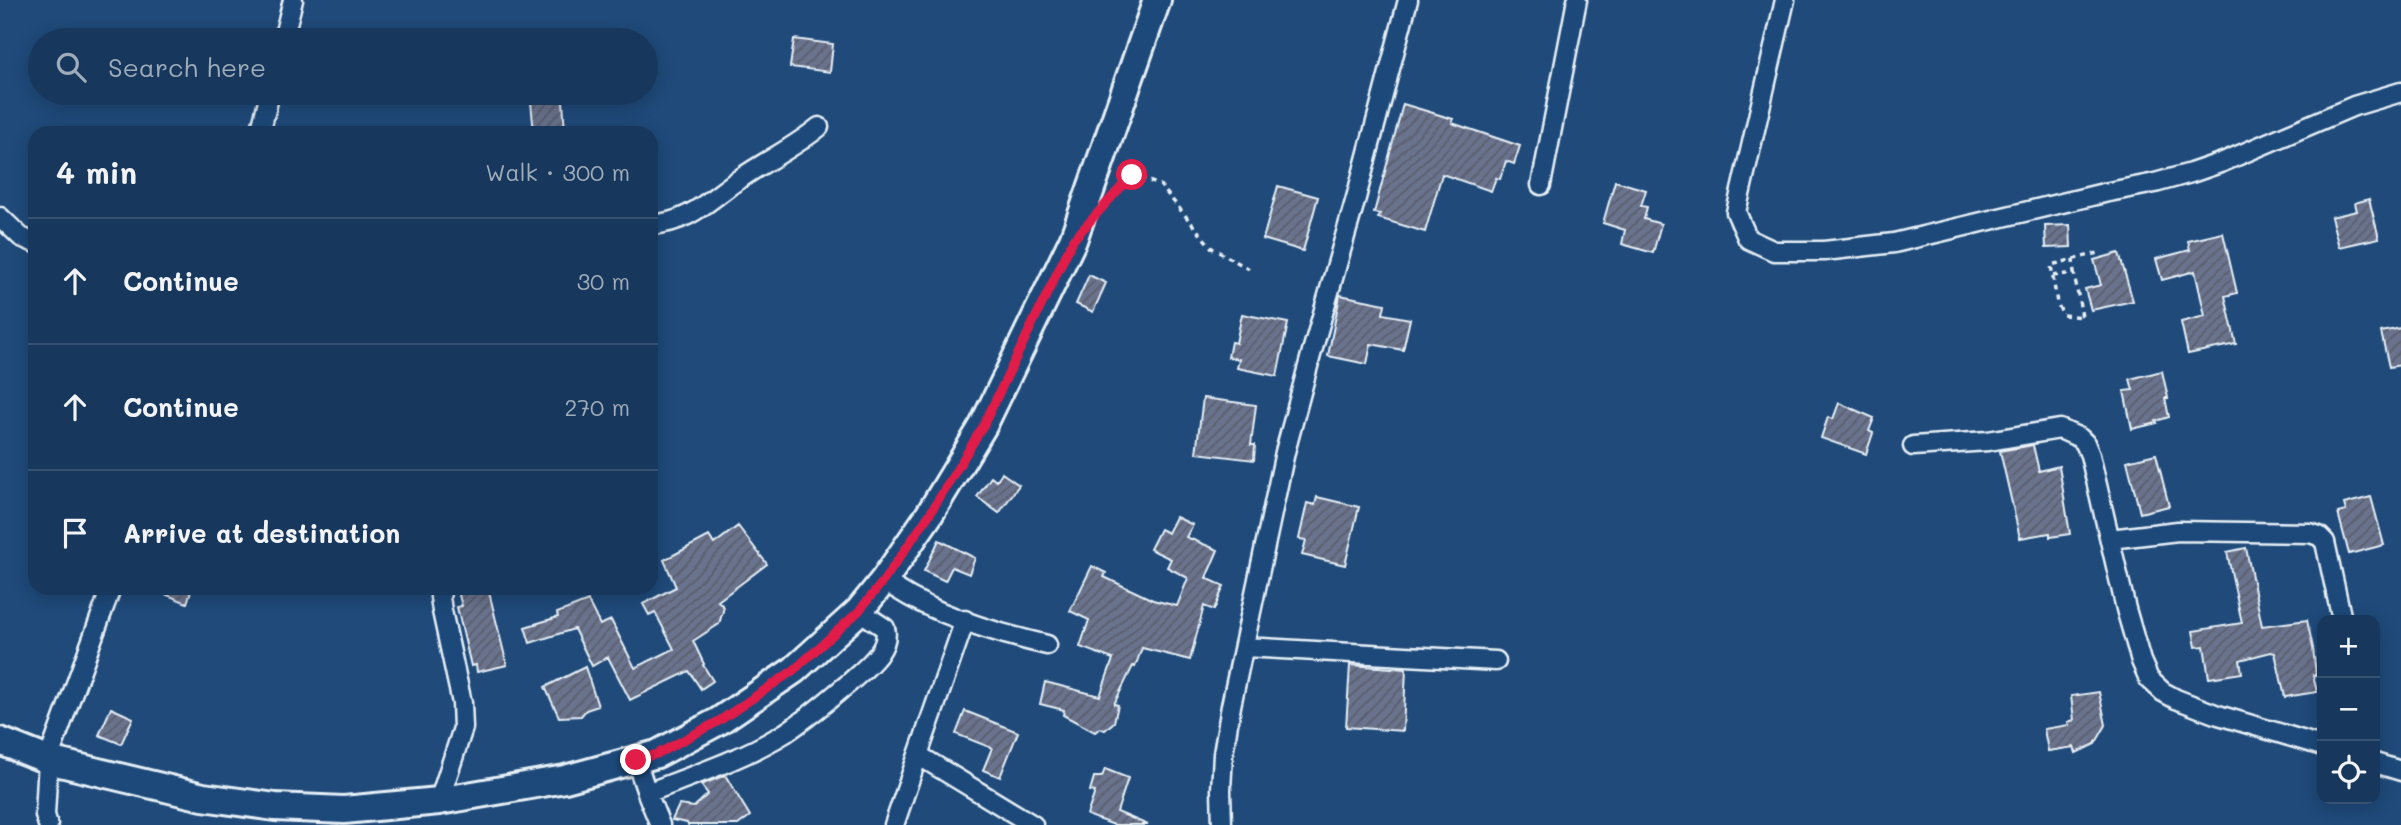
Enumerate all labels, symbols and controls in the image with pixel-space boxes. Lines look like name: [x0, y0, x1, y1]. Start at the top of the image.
search box: [28, 28, 658, 105]
icon: search: [52, 48, 90, 86]
text: Search here: [108, 50, 266, 84]
text: 4 min: [56, 152, 137, 192]
text: Walk · 300 m: [485, 157, 630, 187]
route start: [1116, 159, 1147, 190]
icon: ahead: [56, 262, 94, 300]
text: Continue: [123, 264, 239, 298]
text: 30 m: [577, 266, 630, 296]
icon: ahead: [56, 388, 94, 426]
text: Continue: [123, 390, 239, 424]
text: 270 m: [565, 392, 630, 422]
icon: arrive: [56, 514, 94, 552]
text: Arrive at destination: [123, 516, 400, 550]
map controls: [2317, 615, 2380, 804]
button: +: [2317, 615, 2380, 678]
button: −: [2317, 678, 2380, 741]
button: locate: [2317, 741, 2380, 804]
route end: [620, 744, 651, 775]

